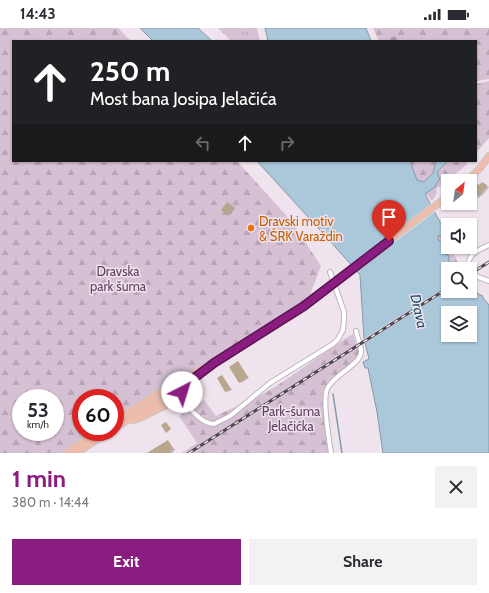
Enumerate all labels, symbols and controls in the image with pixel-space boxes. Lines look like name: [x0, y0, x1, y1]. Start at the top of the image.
text: 14:43: [20, 5, 56, 23]
text: 250 m: [90, 54, 170, 88]
icon: ahead: [24, 56, 76, 108]
text: Most bana Josipa Jelačića: [90, 88, 277, 110]
icon: left: [192, 132, 214, 154]
icon: ahead: [234, 132, 256, 154]
icon: right: [276, 132, 298, 154]
north arrow: [441, 174, 477, 210]
map controls: [441, 174, 477, 342]
pin: [372, 200, 406, 241]
icon: arrive: [378, 206, 400, 228]
place label: Dravski motiv & ŠRK Varaždin: [259, 213, 343, 244]
button: sound: [441, 218, 477, 254]
marker: Dravski motiv & ŠRK Varaždin: [246, 223, 256, 233]
button: search: [441, 262, 477, 298]
park label: Dravska park šuma: [90, 263, 147, 294]
water label: Drava: [406, 292, 432, 330]
button: layers: [441, 306, 477, 342]
position arrow: [161, 371, 203, 413]
speed limit sign: 60: [72, 389, 124, 441]
text: 53: [27, 398, 49, 422]
park label: Park-šuma Jelačićka: [262, 403, 321, 434]
text: km/h: [27, 418, 49, 431]
text: 1 min: [12, 464, 66, 493]
button: close: [435, 466, 477, 508]
text: 380 m · 14:44: [12, 494, 89, 510]
button: Exit: [12, 539, 241, 585]
button: Share: [249, 539, 477, 585]

